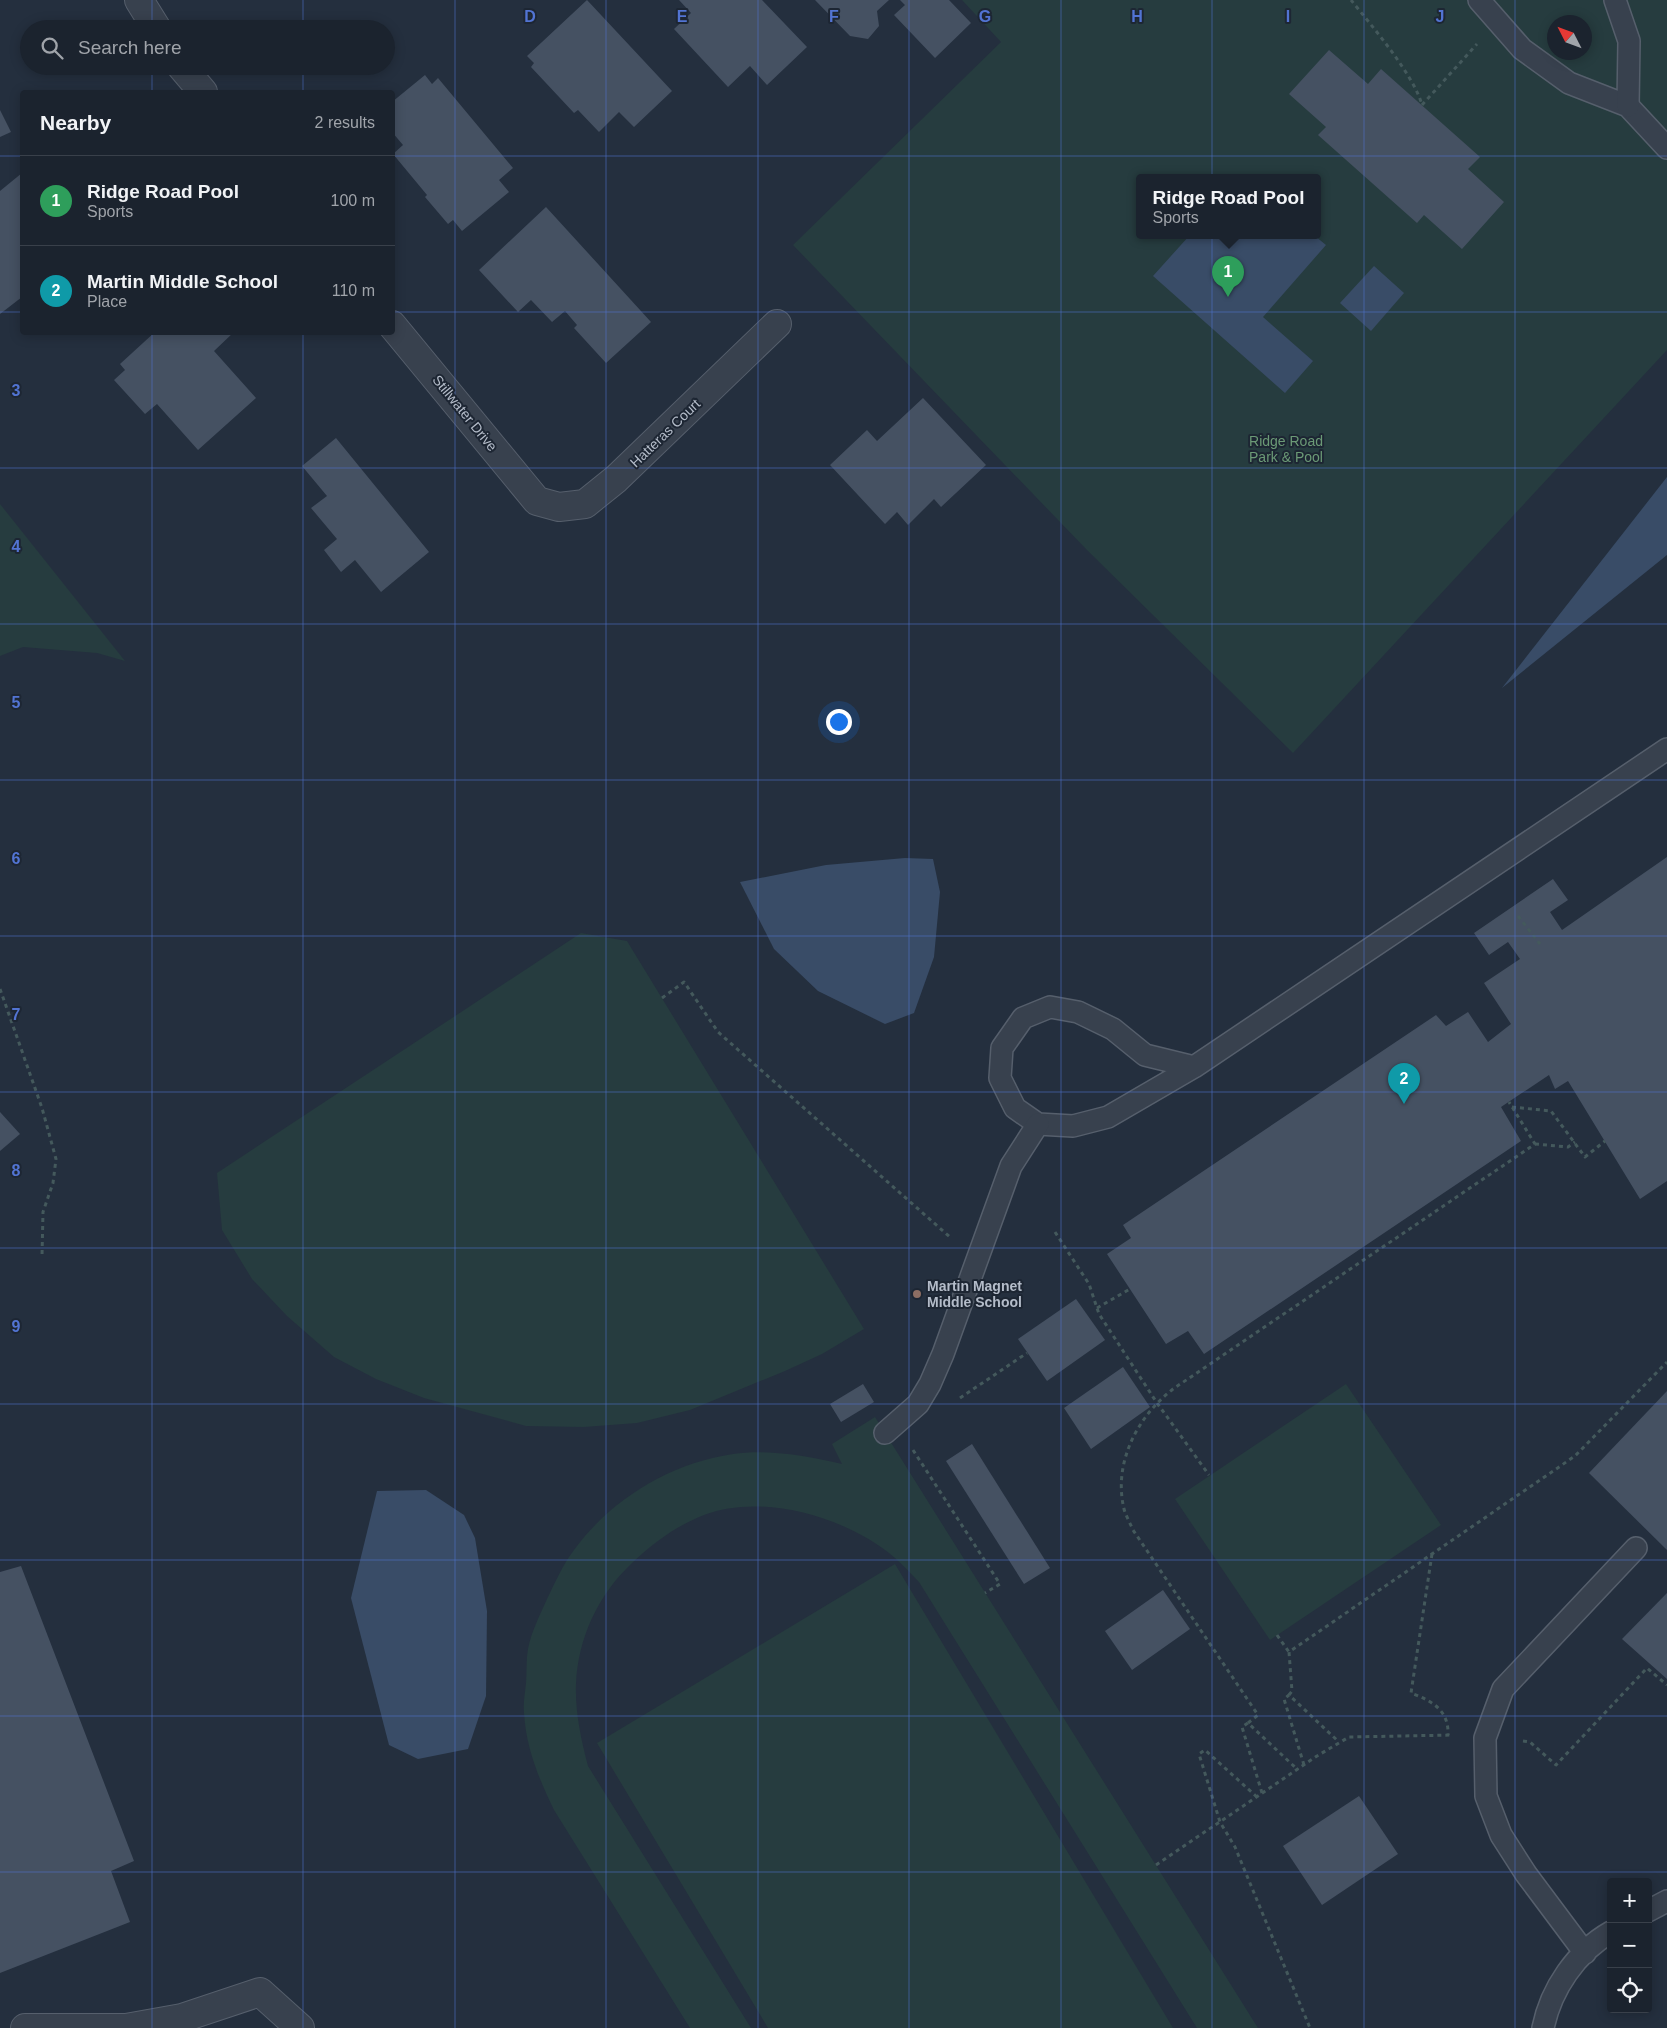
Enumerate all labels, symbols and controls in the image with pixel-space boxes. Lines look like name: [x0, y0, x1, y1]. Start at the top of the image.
text: D: [524, 8, 536, 25]
text: E: [677, 8, 688, 25]
text: F: [829, 8, 839, 25]
text: G: [979, 8, 991, 25]
text: H: [1131, 8, 1143, 25]
text: I: [1286, 8, 1290, 25]
text: J: [1436, 8, 1444, 25]
north arrow: [1547, 15, 1592, 60]
search box: [20, 20, 395, 75]
icon: search: [38, 34, 66, 62]
text: Search here: [78, 37, 182, 58]
text: Nearby: [40, 111, 111, 134]
text: 2 results: [315, 114, 375, 131]
popup: [1136, 174, 1321, 239]
text: Ridge Road Pool: [87, 181, 239, 202]
text: Ridge Road Pool: [1153, 187, 1305, 208]
text: 1: [52, 192, 60, 209]
text: 100 m: [331, 192, 375, 209]
text: Sports: [87, 203, 133, 220]
text: Sports: [1153, 209, 1199, 226]
pin: 1: [1212, 256, 1244, 297]
text: Martin Middle School: [87, 271, 278, 292]
text: 2: [52, 282, 60, 299]
text: 110 m: [332, 282, 375, 299]
text: Place: [87, 293, 127, 310]
street label: Stillwater Drive: [429, 372, 501, 454]
text: 3: [12, 382, 21, 399]
street label: Hatteras Court: [627, 396, 703, 470]
park label: Ridge Road Park & Pool: [1249, 433, 1323, 465]
text: 4: [12, 538, 21, 555]
text: 5: [12, 694, 21, 711]
your location: [826, 709, 852, 735]
text: 6: [12, 850, 21, 867]
text: 7: [12, 1006, 21, 1023]
pin: 2: [1388, 1063, 1420, 1104]
text: 8: [12, 1162, 21, 1179]
place label: Martin Magnet Middle School: [927, 1278, 1022, 1310]
marker: Martin Magnet Middle School: [911, 1288, 923, 1300]
text: 9: [12, 1318, 21, 1335]
map controls: [1607, 1878, 1652, 2013]
button: +: [1607, 1878, 1652, 1923]
button: −: [1607, 1923, 1652, 1968]
button: locate: [1607, 1968, 1652, 2013]

